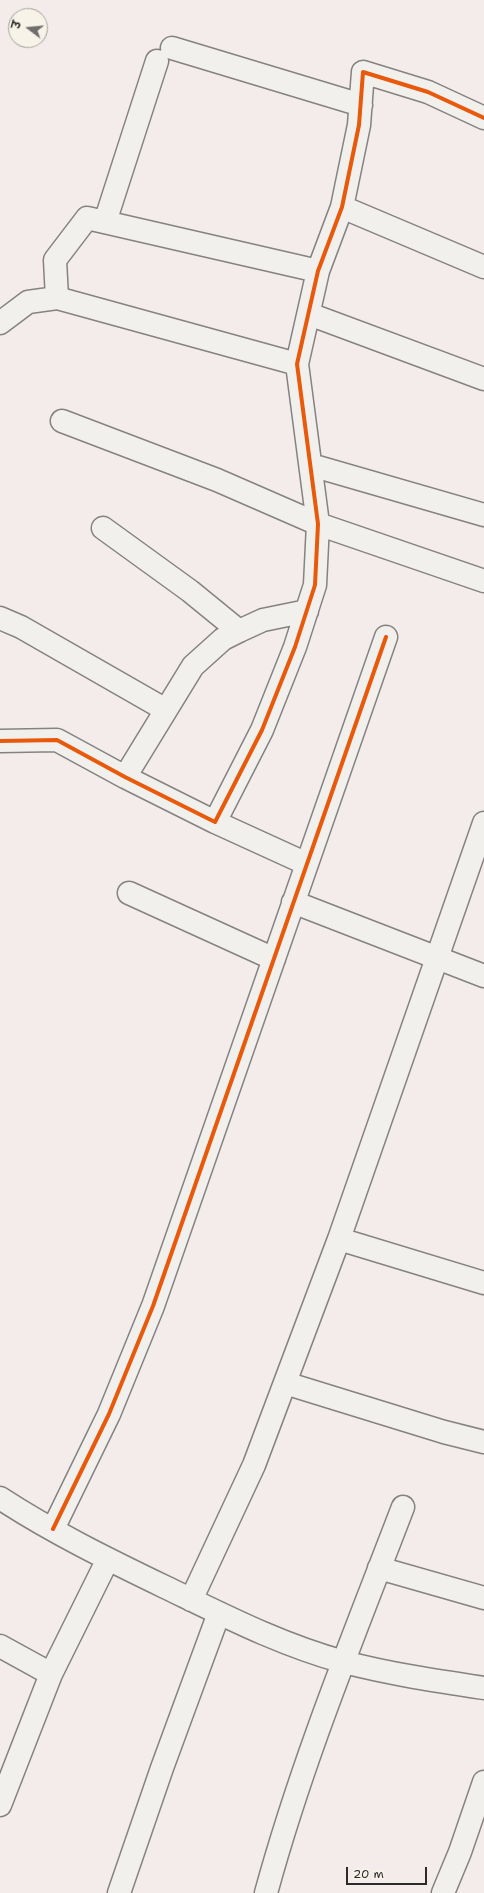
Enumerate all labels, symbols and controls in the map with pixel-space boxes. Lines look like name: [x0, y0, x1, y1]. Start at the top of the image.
north arrow: [8, 8, 48, 48]
text: उ: [9, 19, 25, 30]
scale bar: [348, 1859, 429, 1885]
text: 20 m: [353, 1866, 384, 1882]

